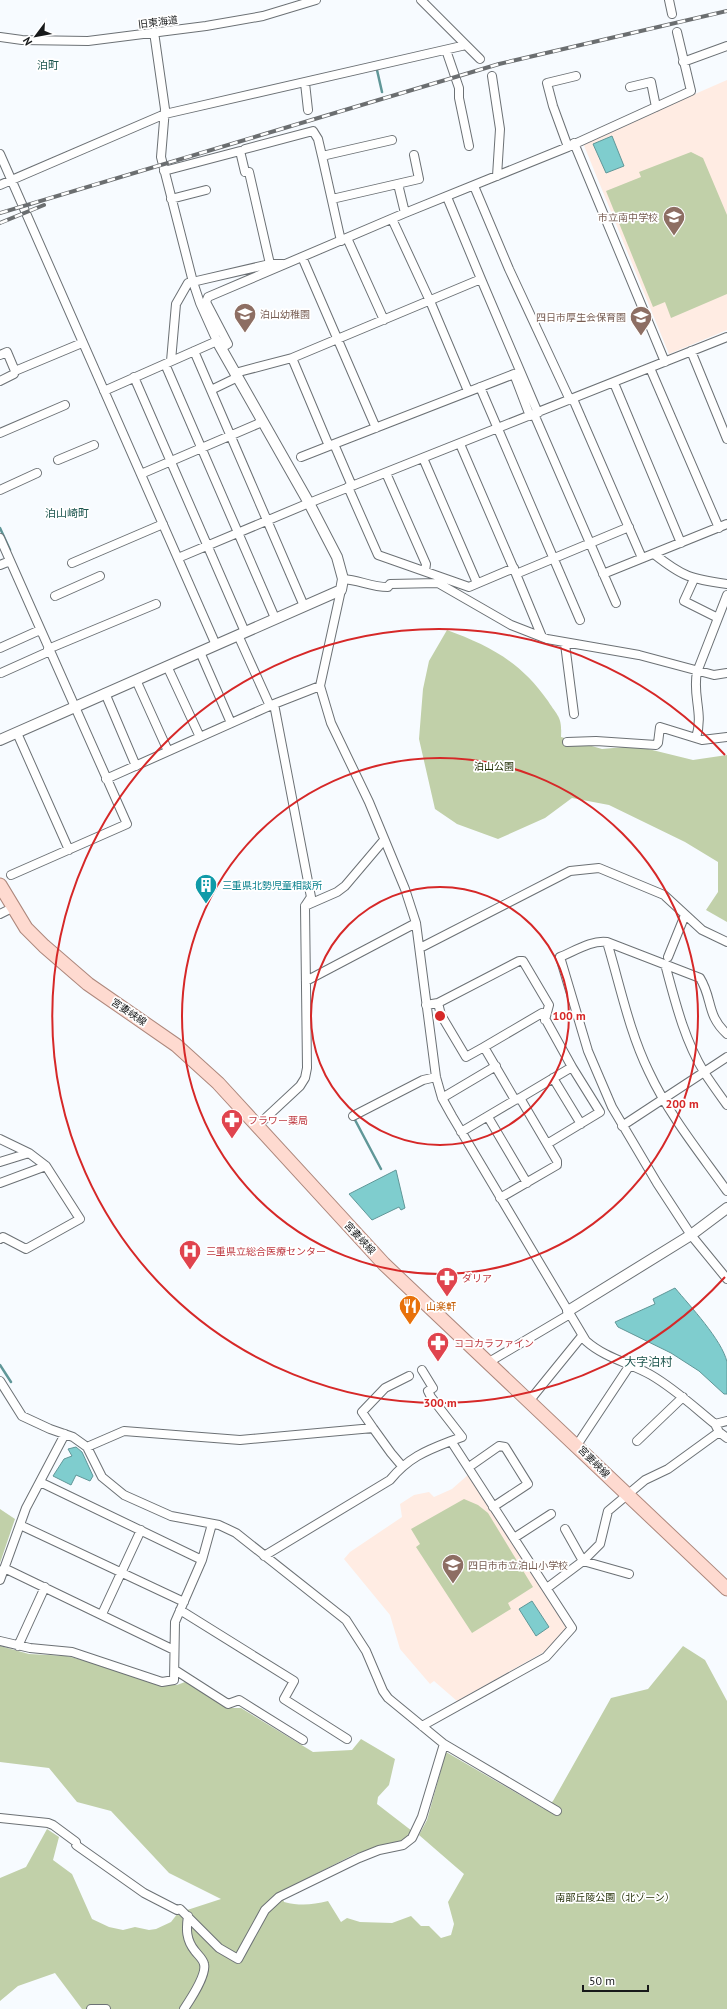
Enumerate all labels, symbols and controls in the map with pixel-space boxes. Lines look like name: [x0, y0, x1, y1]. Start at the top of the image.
street label: 旧東海道: [137, 13, 179, 31]
north arrow: [16, 16, 56, 56]
text: N: [20, 35, 35, 48]
district label: 泊町: [37, 58, 59, 72]
school or university icon: 市立南中学校: [661, 204, 687, 237]
place label: 市立南中学校: [598, 211, 658, 224]
school or university icon: 泊山幼稚園: [232, 301, 258, 334]
school or university icon: 四日市厚生会保育園: [628, 304, 654, 337]
place label: 泊山幼稚園: [260, 308, 310, 321]
place label: 四日市厚生会保育園: [536, 311, 626, 324]
district label: 泊山崎町: [45, 506, 89, 520]
park label: 泊山公園: [474, 760, 514, 773]
building icon: 三重県北勢児童相談所: [193, 872, 219, 905]
place label: 三重県北勢児童相談所: [222, 879, 322, 892]
street label: 宮妻峡線: [109, 995, 149, 1029]
text: 100 m: [552, 1008, 586, 1023]
centre of rings: [433, 1009, 447, 1023]
text: 200 m: [665, 1096, 699, 1111]
pharmacy icon: フラワー薬局: [219, 1107, 245, 1140]
place label: フラワー薬局: [248, 1114, 308, 1127]
street label: 宮妻峡線: [342, 1219, 378, 1257]
hospital icon: 三重県立総合医療センター: [177, 1238, 203, 1271]
place label: 三重県立総合医療センター: [206, 1245, 326, 1258]
pharmacy icon: ダリア: [434, 1265, 460, 1298]
place label: ダリア: [462, 1272, 492, 1285]
restaurant icon: 山楽軒: [397, 1293, 423, 1326]
place label: 山楽軒: [426, 1300, 456, 1313]
pharmacy icon: ココカラファイン: [425, 1330, 451, 1363]
place label: ココカラファイン: [454, 1337, 534, 1350]
district label: 大字泊村: [624, 1354, 673, 1369]
text: 300 m: [423, 1395, 457, 1410]
street label: 宮妻峡線: [575, 1443, 613, 1481]
school or university icon: 四日市市立泊山小学校: [440, 1552, 466, 1585]
place label: 四日市市立泊山小学校: [468, 1559, 568, 1572]
park label: 南部丘陵公園（北ゾーン）: [555, 1891, 675, 1904]
scale bar: [583, 1967, 648, 1993]
text: 50 m: [589, 1973, 615, 1988]

